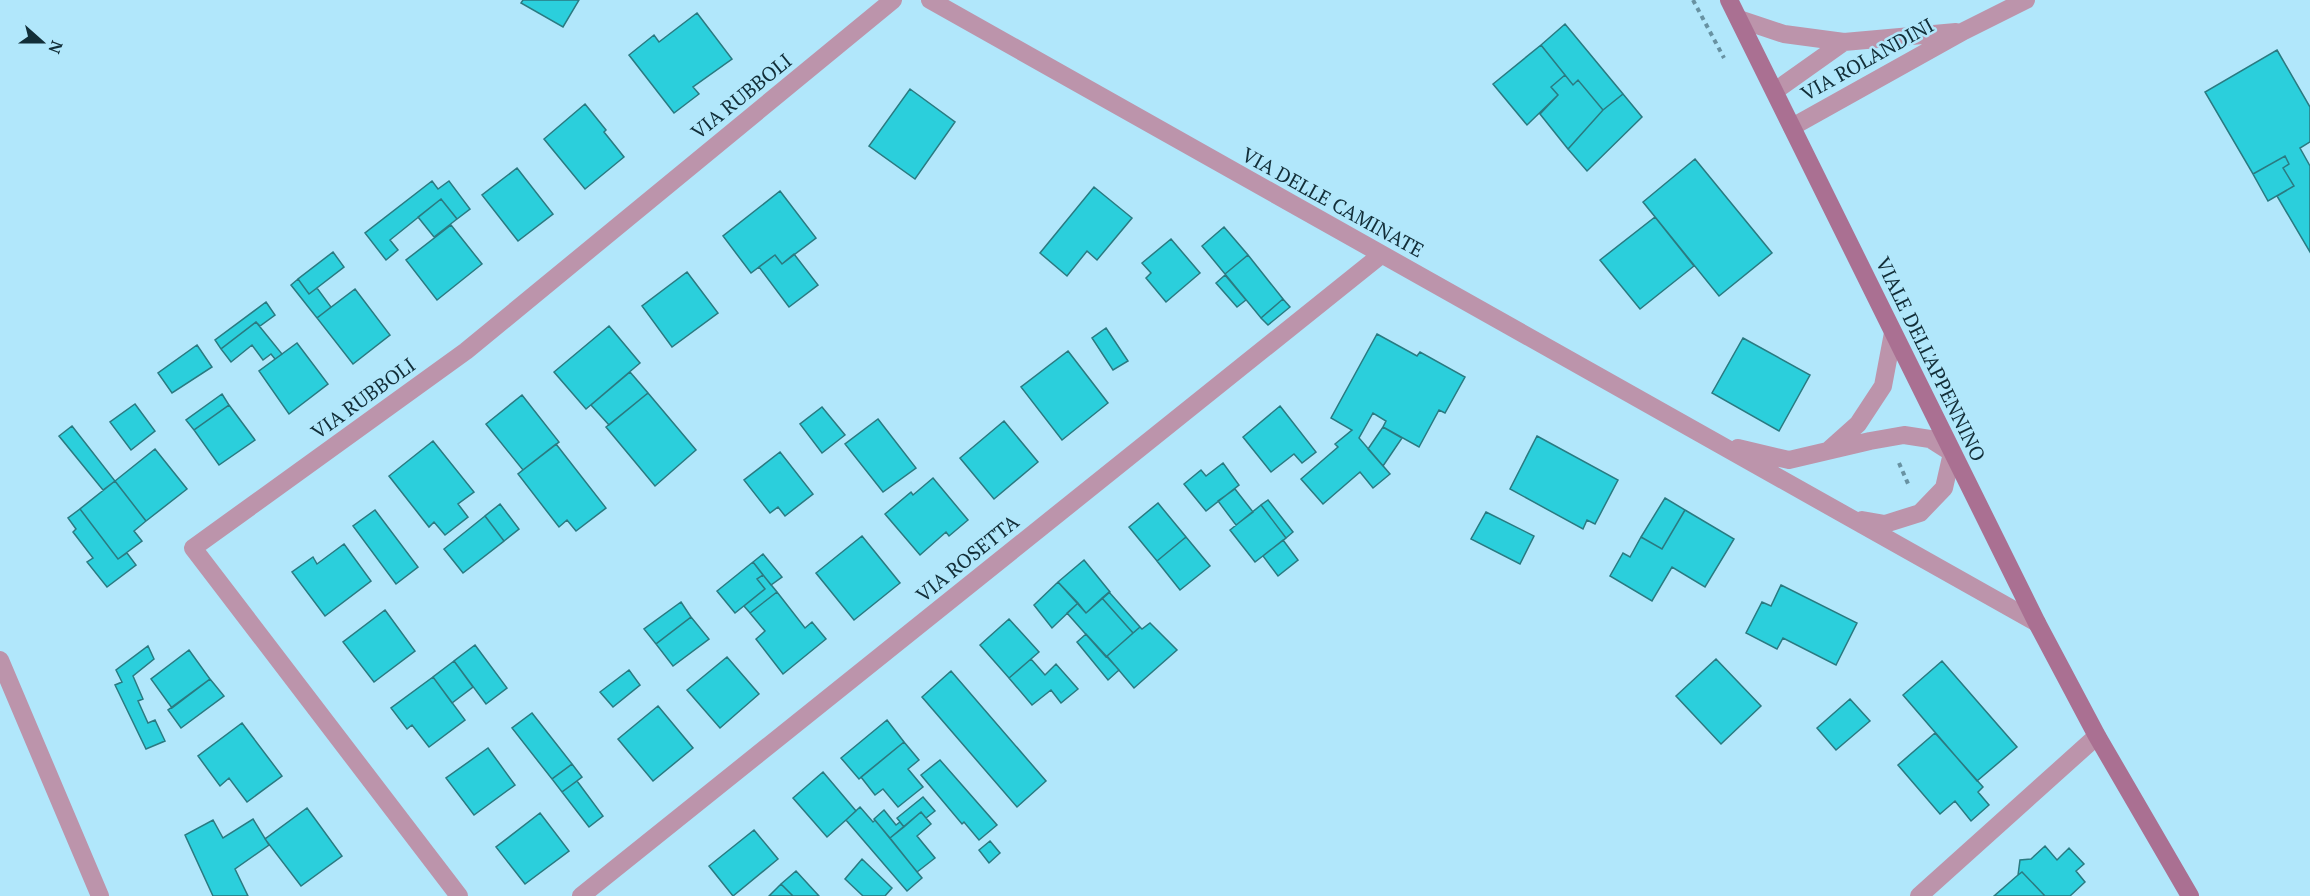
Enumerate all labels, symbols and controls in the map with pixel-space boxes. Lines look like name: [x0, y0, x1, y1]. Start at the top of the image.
street label: VIA ROLANDINI: [1796, 11, 1938, 107]
north arrow: [12, 12, 72, 72]
text: N: [44, 38, 68, 57]
street label: VIA RUBBOLI: [685, 47, 797, 145]
street label: VIA DELLE CAMINATE: [1237, 141, 1429, 263]
street label: VIALE DELL'APPENNINO: [1870, 252, 1992, 466]
street label: VIA RUBBOLI: [306, 351, 420, 445]
street label: VIA ROSETTA: [910, 508, 1024, 608]

